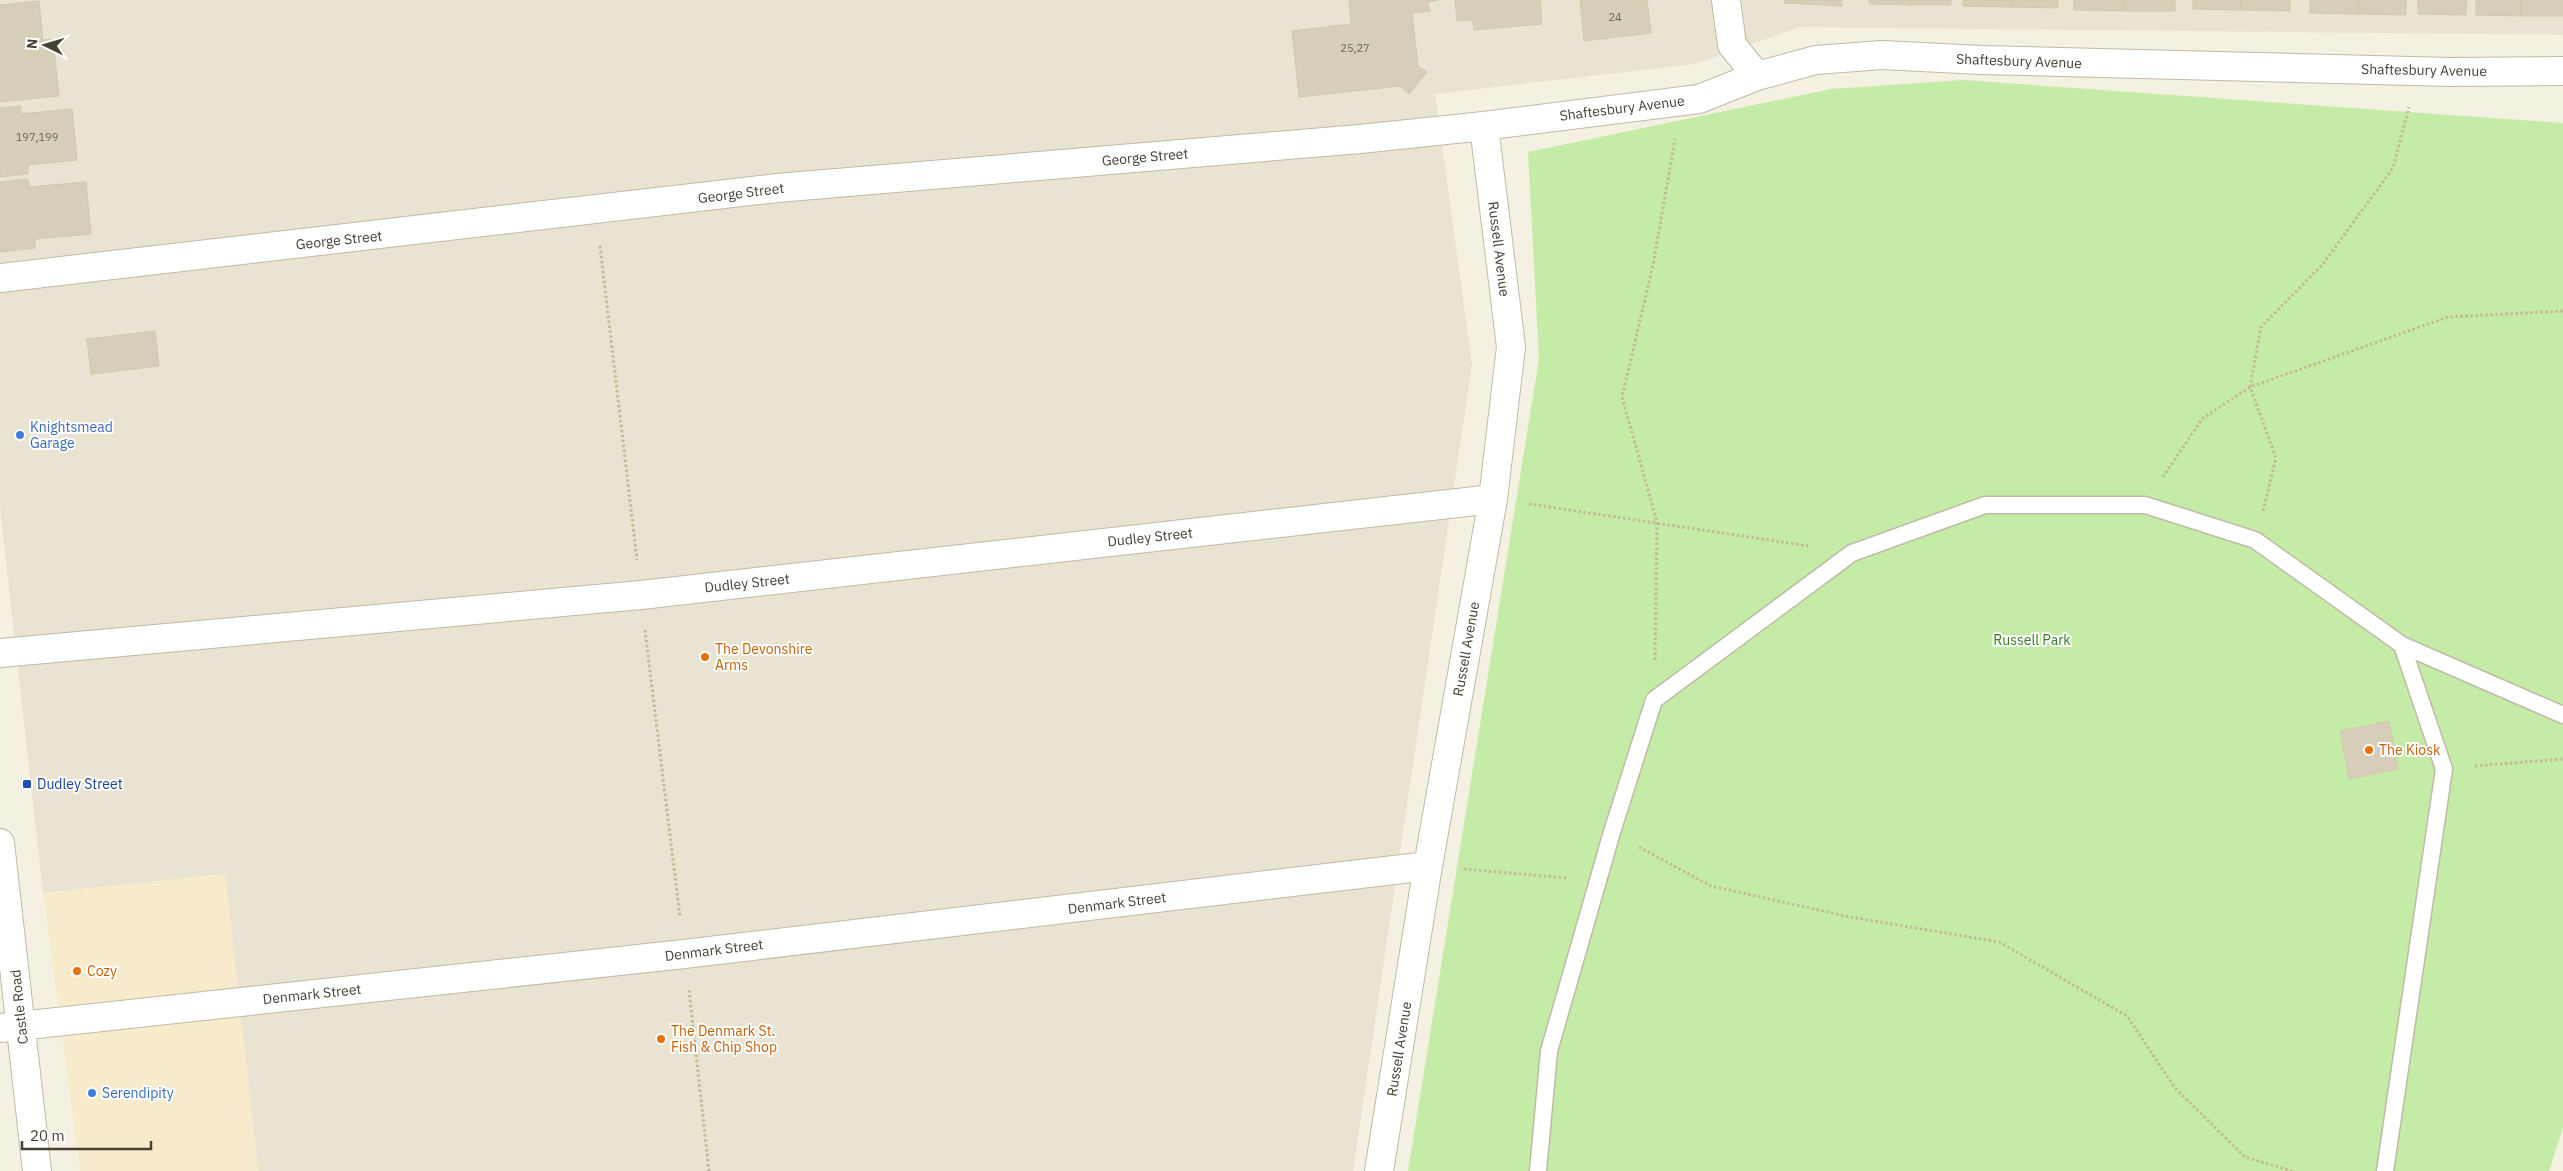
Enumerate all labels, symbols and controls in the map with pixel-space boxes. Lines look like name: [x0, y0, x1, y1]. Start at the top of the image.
house number: 24: [1608, 10, 1622, 24]
north arrow: [20, 20, 70, 70]
text: N: [23, 38, 41, 50]
house number: 25,27: [1340, 41, 1370, 55]
street label: Shaftesbury Avenue: [1956, 50, 2083, 72]
street label: Shaftesbury Avenue: [2361, 60, 2487, 80]
street label: Shaftesbury Avenue: [1558, 91, 1686, 125]
house number: 197,199: [16, 130, 58, 144]
street label: George Street: [1101, 144, 1189, 170]
street label: George Street: [697, 179, 785, 207]
street label: Russell Avenue: [1484, 200, 1514, 298]
street label: George Street: [295, 227, 383, 253]
place label: Knightsmead Garage: [30, 418, 113, 452]
marker: Knightsmead Garage: [14, 429, 26, 441]
street label: Dudley Street: [1106, 524, 1194, 550]
street label: Dudley Street: [703, 570, 791, 596]
street label: Russell Avenue: [1449, 600, 1483, 698]
park label: Russell Park: [1993, 631, 2071, 649]
place label: The Devonshire Arms: [715, 640, 813, 674]
marker: The Devonshire Arms: [699, 651, 711, 663]
place label: The Kiosk: [2379, 741, 2441, 759]
marker: The Kiosk: [2363, 744, 2375, 756]
place label: Dudley Street: [37, 775, 123, 793]
marker: Dudley Street: [21, 778, 33, 790]
street label: Denmark Street: [1067, 888, 1167, 918]
street label: Denmark Street: [664, 935, 764, 965]
place label: Cozy: [87, 962, 117, 980]
marker: Cozy: [71, 965, 83, 977]
street label: Castle Road: [6, 969, 32, 1045]
street label: Denmark Street: [262, 980, 362, 1008]
street label: Russell Avenue: [1383, 1000, 1415, 1098]
place label: The Denmark St. Fish & Chip Shop: [671, 1022, 777, 1056]
marker: The Denmark St. Fish & Chip Shop: [655, 1033, 667, 1045]
place label: Serendipity: [102, 1084, 174, 1102]
marker: Serendipity: [86, 1087, 98, 1099]
scale bar: [22, 1118, 151, 1150]
text: 20 m: [30, 1126, 65, 1145]

